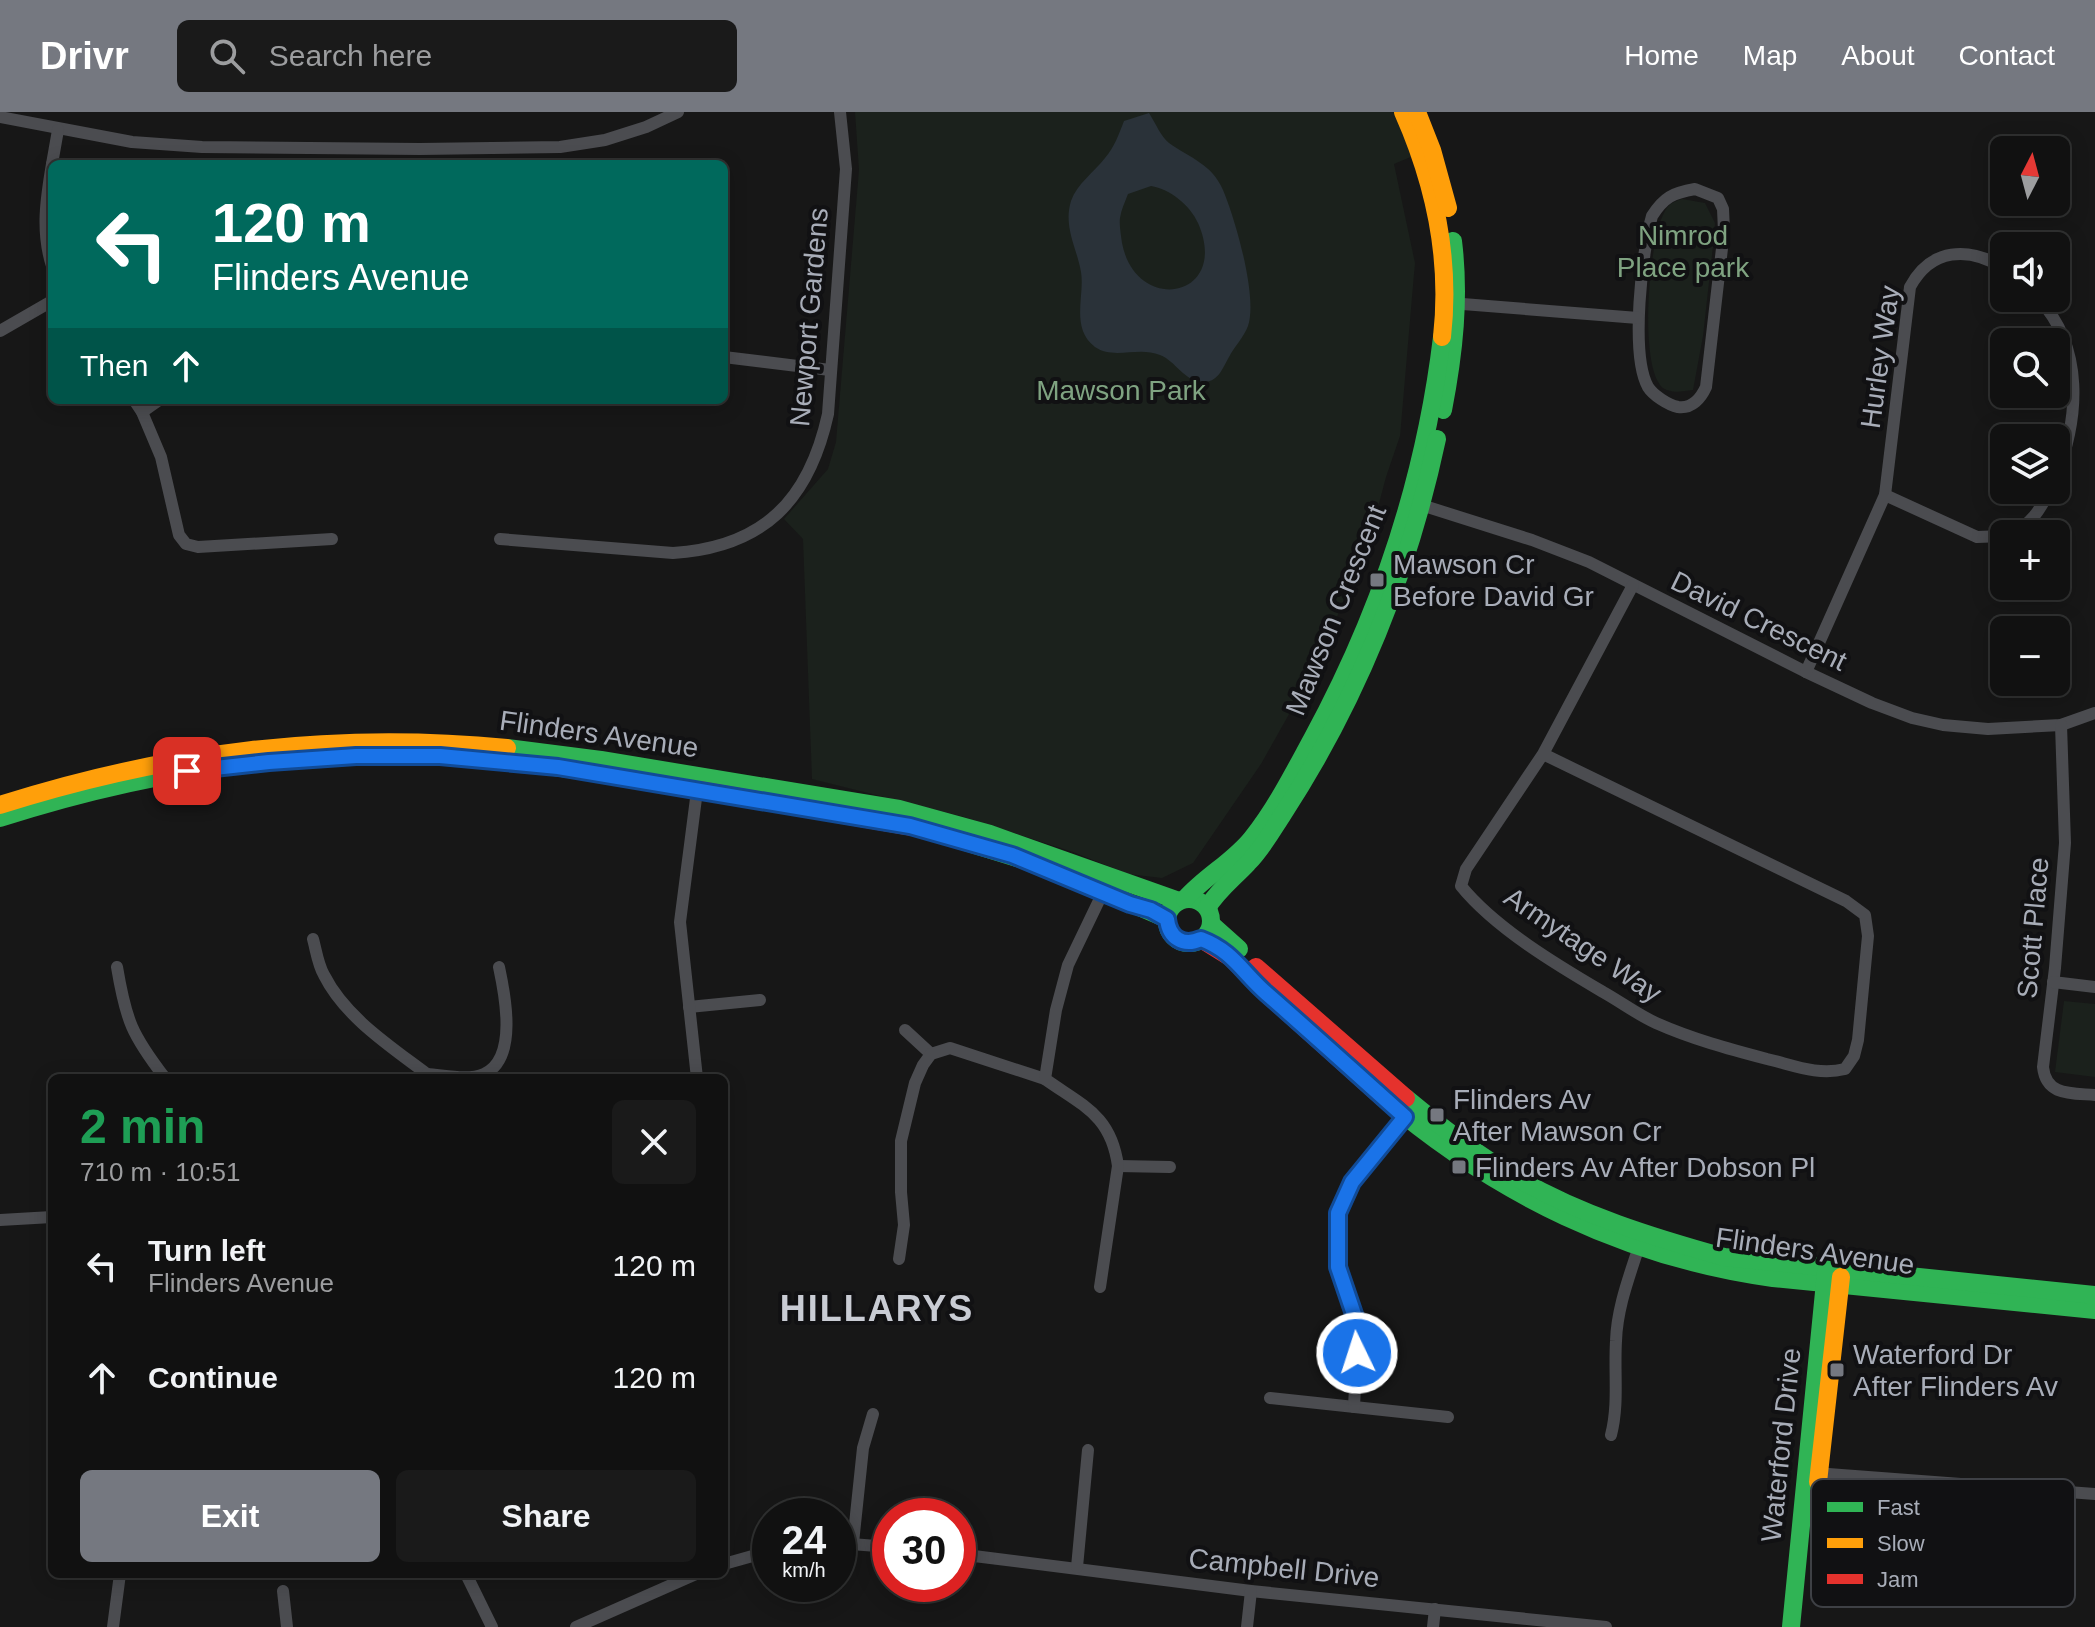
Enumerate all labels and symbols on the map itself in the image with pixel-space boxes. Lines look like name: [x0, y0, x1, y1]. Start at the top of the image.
north arrow: [1990, 136, 2070, 216]
street label: Newport Gardens: [784, 206, 834, 428]
park label: Nimrod Place park: [1617, 220, 1750, 283]
street label: Hurley Way: [1855, 284, 1905, 430]
park label: Mawson Park: [1036, 375, 1207, 406]
street label: Mawson Crescent: [1280, 500, 1392, 720]
place label: Mawson Cr Before David Gr: [1393, 549, 1594, 612]
street label: David Crescent: [1666, 565, 1852, 677]
marker: Mawson Cr Before David Gr: [1368, 571, 1386, 589]
street label: Flinders Avenue: [498, 705, 700, 763]
pin: [153, 737, 221, 805]
street label: Scott Place: [2011, 856, 2055, 1000]
street label: Armytage Way: [1499, 881, 1667, 1009]
place label: Flinders Av After Mawson Cr: [1453, 1084, 1662, 1147]
marker: Flinders Av After Mawson Cr: [1428, 1106, 1446, 1124]
place label: Flinders Av After Dobson Pl: [1475, 1152, 1815, 1183]
marker: Flinders Av After Dobson Pl: [1450, 1158, 1468, 1176]
street label: Flinders Avenue: [1714, 1222, 1916, 1280]
district label: HILLARYS: [780, 1288, 974, 1329]
position arrow: [1315, 1311, 1399, 1395]
place label: Waterford Dr After Flinders Av: [1853, 1339, 2058, 1402]
street label: Waterford Drive: [1755, 1346, 1807, 1544]
marker: Waterford Dr After Flinders Av: [1828, 1361, 1846, 1379]
legend: [1811, 1479, 2075, 1607]
text: Fast: [1877, 1495, 1920, 1520]
speed limit sign: 30: [872, 1498, 976, 1602]
text: Slow: [1877, 1531, 1925, 1556]
street label: Campbell Drive: [1187, 1543, 1381, 1593]
text: Jam: [1877, 1567, 1919, 1592]

